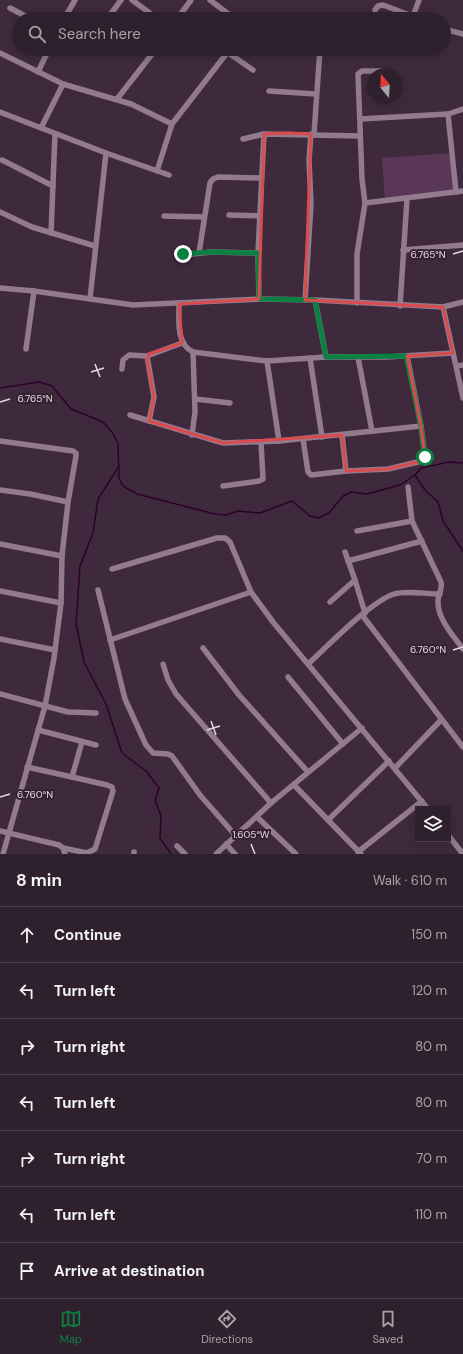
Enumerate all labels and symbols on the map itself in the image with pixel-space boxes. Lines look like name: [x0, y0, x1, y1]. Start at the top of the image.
north arrow: [367, 68, 403, 104]
route end: [174, 245, 192, 263]
text: 6.765°N: [410, 248, 446, 261]
text: 6.765°N: [17, 392, 53, 405]
route start: [416, 448, 434, 466]
text: 6.760°N: [410, 643, 446, 656]
text: 6.760°N: [17, 788, 53, 801]
text: 1.605°W: [232, 828, 270, 841]

